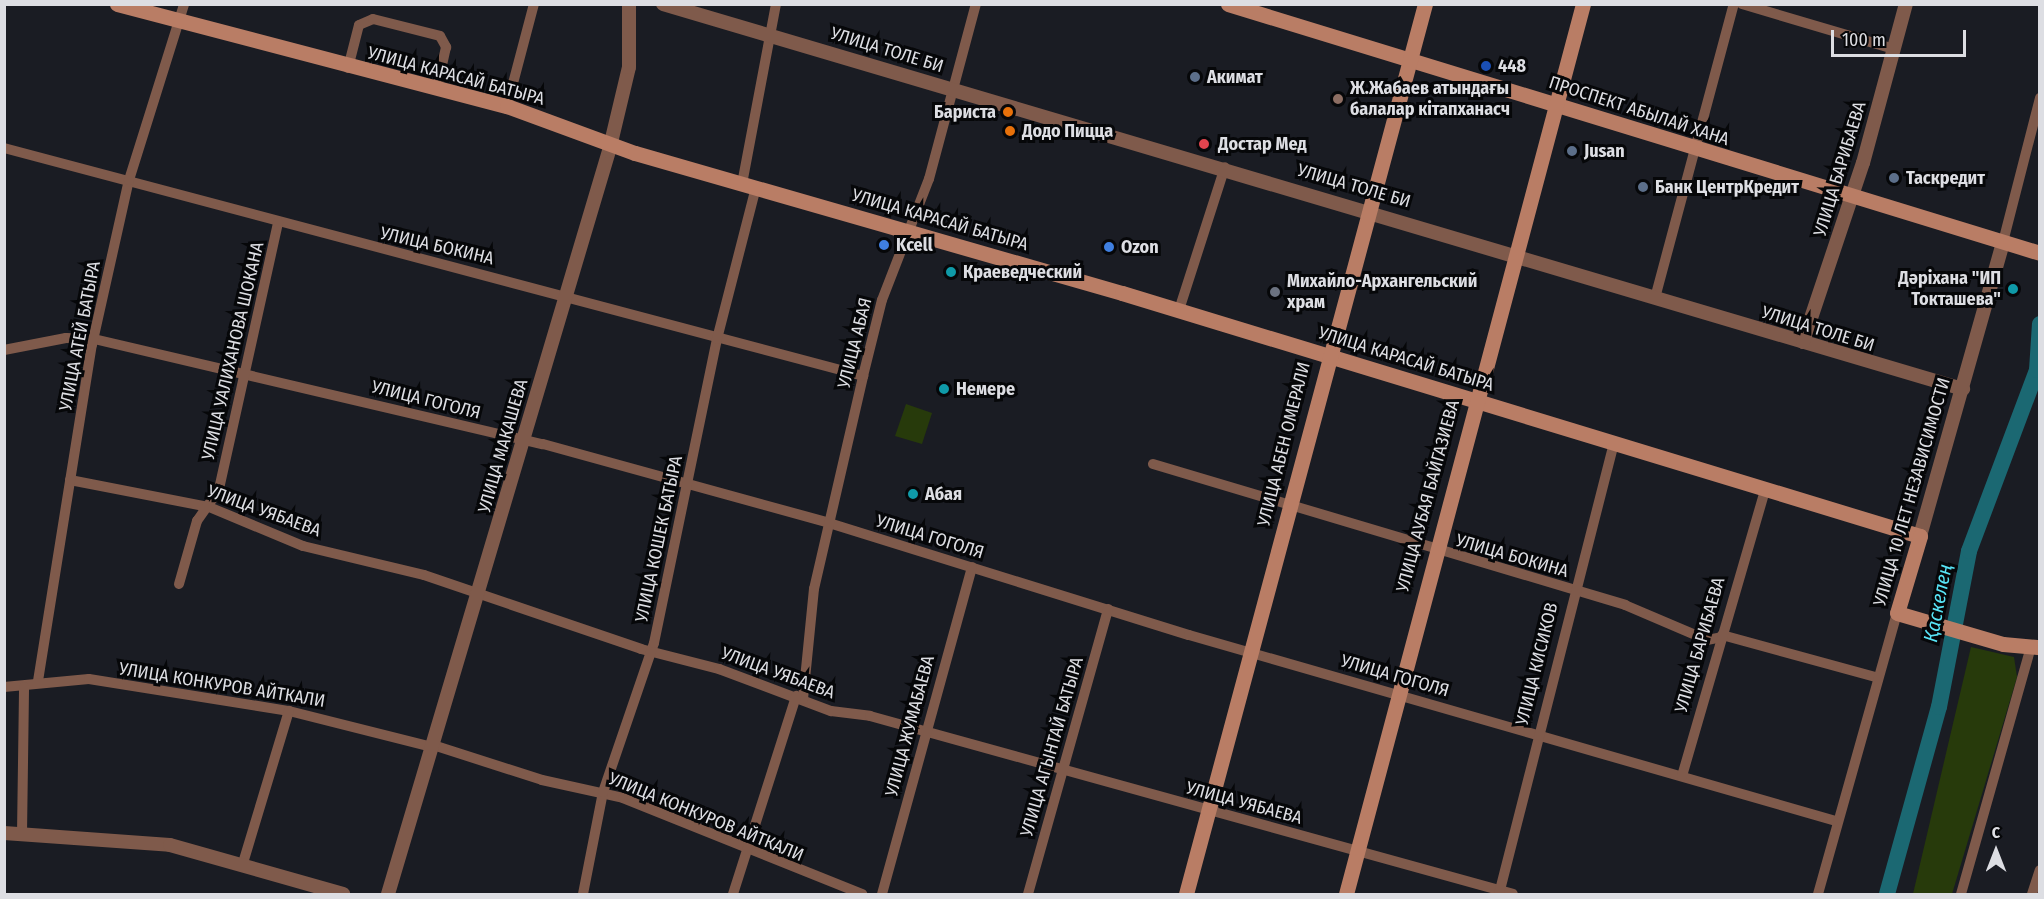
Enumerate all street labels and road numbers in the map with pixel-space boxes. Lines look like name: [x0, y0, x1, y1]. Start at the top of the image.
street label: УЛИЦА ТОЛЕ БИ: [828, 23, 946, 77]
street label: УЛИЦА КАРАСАЙ БАТЫРА: [365, 42, 547, 110]
street label: ПРОСПЕКТ АБЫЛАЙ ХАНА: [1546, 72, 1732, 150]
street label: УЛИЦА БАРИБАЕВА: [1809, 99, 1871, 239]
street label: УЛИЦА ТОЛЕ БИ: [1295, 160, 1413, 212]
street label: УЛИЦА КАРАСАЙ БАТЫРА: [849, 185, 1031, 255]
street label: УЛИЦА БОКИНА: [378, 222, 496, 270]
street label: УЛИЦА УАЛИХАНОВА ШОКАНА: [197, 240, 269, 462]
street label: УЛИЦА АТЕЙ БАТЫРА: [55, 259, 105, 413]
street label: УЛИЦА АБАЯ: [833, 296, 877, 390]
street label: УЛИЦА ТОЛЕ БИ: [1759, 302, 1877, 356]
street label: УЛИЦА КАРАСАЙ БАТЫРА: [1316, 322, 1496, 396]
street label: УЛИЦА АБЕН ОМЕРАЛИ: [1253, 360, 1315, 528]
street label: УЛИЦА 10 ЛЕТ НЕЗАВИСИМОСТИ: [1869, 375, 1955, 609]
street label: УЛИЦА ГОГОЛЯ: [369, 376, 483, 424]
street label: УЛИЦА МАКАШЕВА: [474, 377, 532, 515]
street label: УЛИЦА АУБАЯ БАЙГАЗИЕВА: [1392, 398, 1464, 594]
street label: УЛИЦА КОШЕК БАТЫРА: [631, 454, 687, 624]
street label: УЛИЦА УЯБАЕВА: [204, 480, 324, 542]
street label: УЛИЦА ГОГОЛЯ: [873, 510, 987, 564]
street label: УЛИЦА БОКИНА: [1453, 530, 1571, 582]
street label: УЛИЦА БАРИБАЕВА: [1670, 575, 1730, 715]
street label: УЛИЦА КИСИКОВ: [1511, 600, 1563, 728]
street label: УЛИЦА УЯБАЕВА: [718, 642, 838, 704]
street label: УЛИЦА ГОГОЛЯ: [1338, 650, 1452, 702]
street label: УЛИЦА ЖУМАБАЕВА: [881, 653, 939, 799]
street label: УЛИЦА АГЫНТАЙ БАТЫРА: [1016, 655, 1088, 839]
street label: УЛИЦА КОНКУРОВ АЙТКАЛИ: [117, 658, 327, 712]
street label: УЛИЦА КОНКУРОВ АЙТКАЛИ: [605, 768, 807, 866]
street label: УЛИЦА УЯБАЕВА: [1184, 777, 1304, 829]

